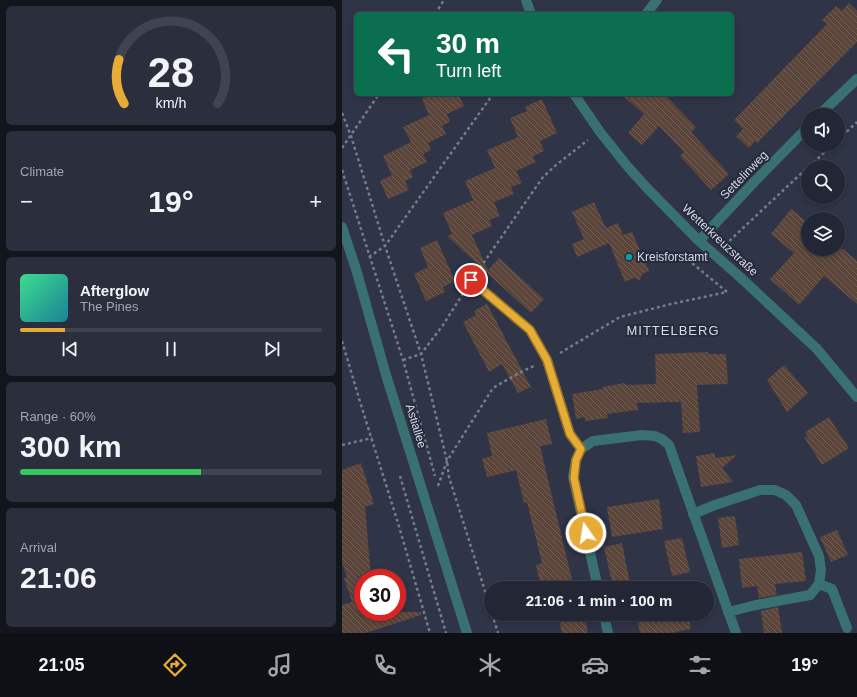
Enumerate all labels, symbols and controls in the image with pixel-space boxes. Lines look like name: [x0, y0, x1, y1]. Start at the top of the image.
icon: left: [370, 28, 422, 80]
text: 30 m: [436, 28, 500, 59]
text: 28: [148, 49, 194, 96]
text: Turn left: [436, 61, 501, 81]
text: km/h: [156, 94, 187, 110]
map controls: [801, 108, 845, 256]
button: sound: [801, 108, 845, 152]
street label: Settelinweg: [717, 148, 771, 202]
button: search: [801, 160, 845, 204]
text: Climate: [20, 164, 64, 179]
text: 19°: [148, 185, 194, 218]
text: −: [20, 189, 33, 214]
text: +: [309, 189, 322, 214]
street label: Wetterkreuzstraße: [679, 201, 761, 279]
button: layers: [801, 212, 845, 256]
place label: Kreisforstamt: [637, 250, 708, 264]
marker: Kreisforstamt: [624, 252, 634, 262]
pin: [454, 263, 488, 297]
icon: arrive: [460, 269, 482, 291]
text: Afterglow: [80, 282, 149, 299]
text: The Pines: [80, 299, 139, 314]
district label: MITTELBERG: [626, 323, 720, 338]
icon: previous: [59, 338, 81, 360]
icon: pause: [160, 338, 182, 360]
icon: next: [261, 338, 283, 360]
street label: Astiallee: [403, 402, 429, 450]
text: Range · 60%: [20, 409, 96, 424]
text: 300 km: [20, 430, 122, 463]
position arrow: [565, 512, 607, 554]
text: Arrival: [20, 540, 57, 555]
text: 21:06: [20, 561, 97, 594]
speed limit sign: 30: [354, 569, 406, 621]
text: 21:06 · 1 min · 100 m: [526, 592, 672, 609]
icon: directions: [161, 651, 189, 679]
icon: music: [266, 651, 294, 679]
icon: phone: [371, 651, 399, 679]
icon: climate: [476, 651, 504, 679]
icon: car: [581, 651, 609, 679]
icon: filters: [686, 651, 714, 679]
text: 21:05: [38, 655, 85, 675]
text: 19°: [791, 655, 818, 675]

